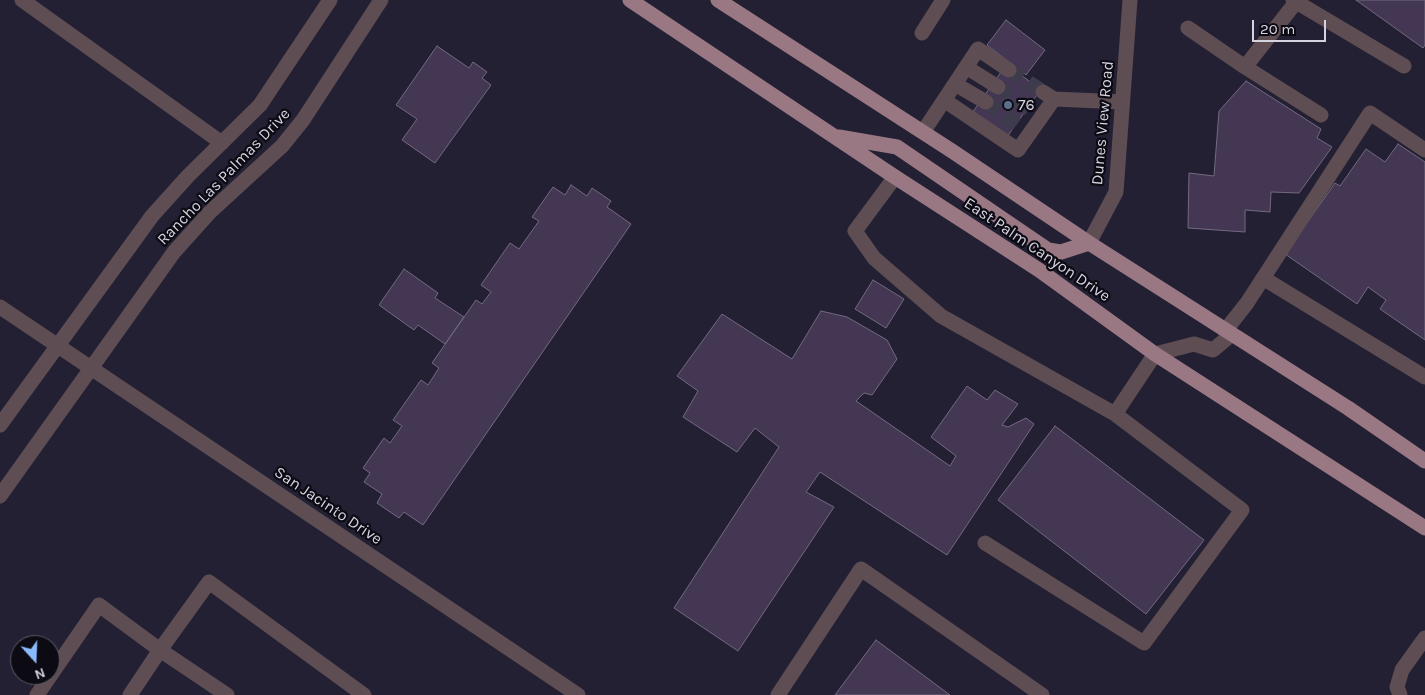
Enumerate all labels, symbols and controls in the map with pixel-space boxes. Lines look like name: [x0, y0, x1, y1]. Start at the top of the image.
scale bar: [1255, 10, 1329, 42]
text: 20 m: [1260, 20, 1295, 38]
street label: Dunes View Road: [1088, 60, 1118, 186]
place label: 76: [1018, 95, 1035, 115]
marker: 76: [1002, 99, 1014, 111]
street label: Rancho Las Palmas Drive: [154, 105, 294, 249]
street label: East Palm Canyon Drive: [960, 194, 1114, 306]
street label: San Jacinto Drive: [270, 463, 386, 549]
north arrow: [10, 635, 60, 685]
text: N: [32, 664, 48, 683]

